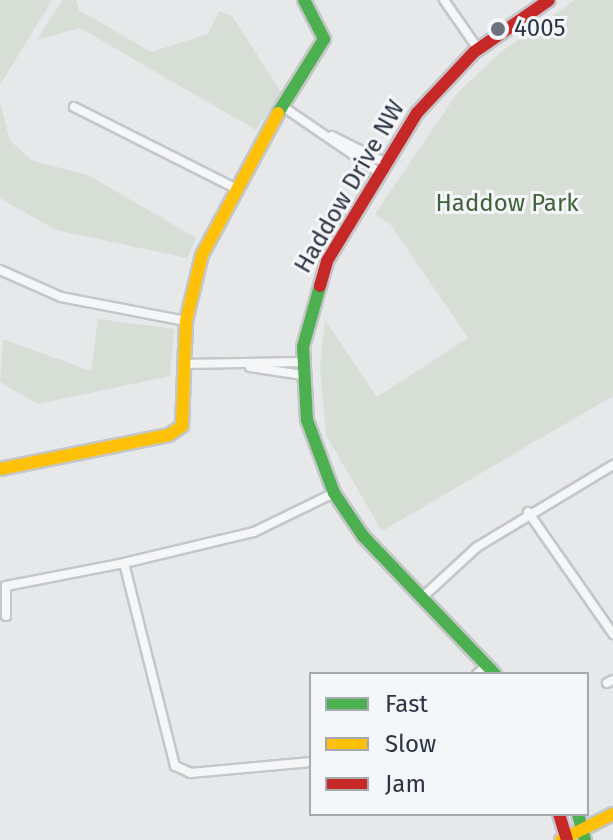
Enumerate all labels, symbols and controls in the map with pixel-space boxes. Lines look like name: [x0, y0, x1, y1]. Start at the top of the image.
place label: 4005: [514, 15, 566, 43]
marker: 4005: [489, 20, 507, 38]
street label: Haddow Drive NW: [289, 96, 411, 278]
park label: Haddow Park: [436, 190, 578, 218]
legend: [309, 672, 589, 816]
text: Fast: [385, 690, 428, 718]
text: Slow: [385, 730, 436, 758]
text: Jam: [385, 770, 426, 798]

